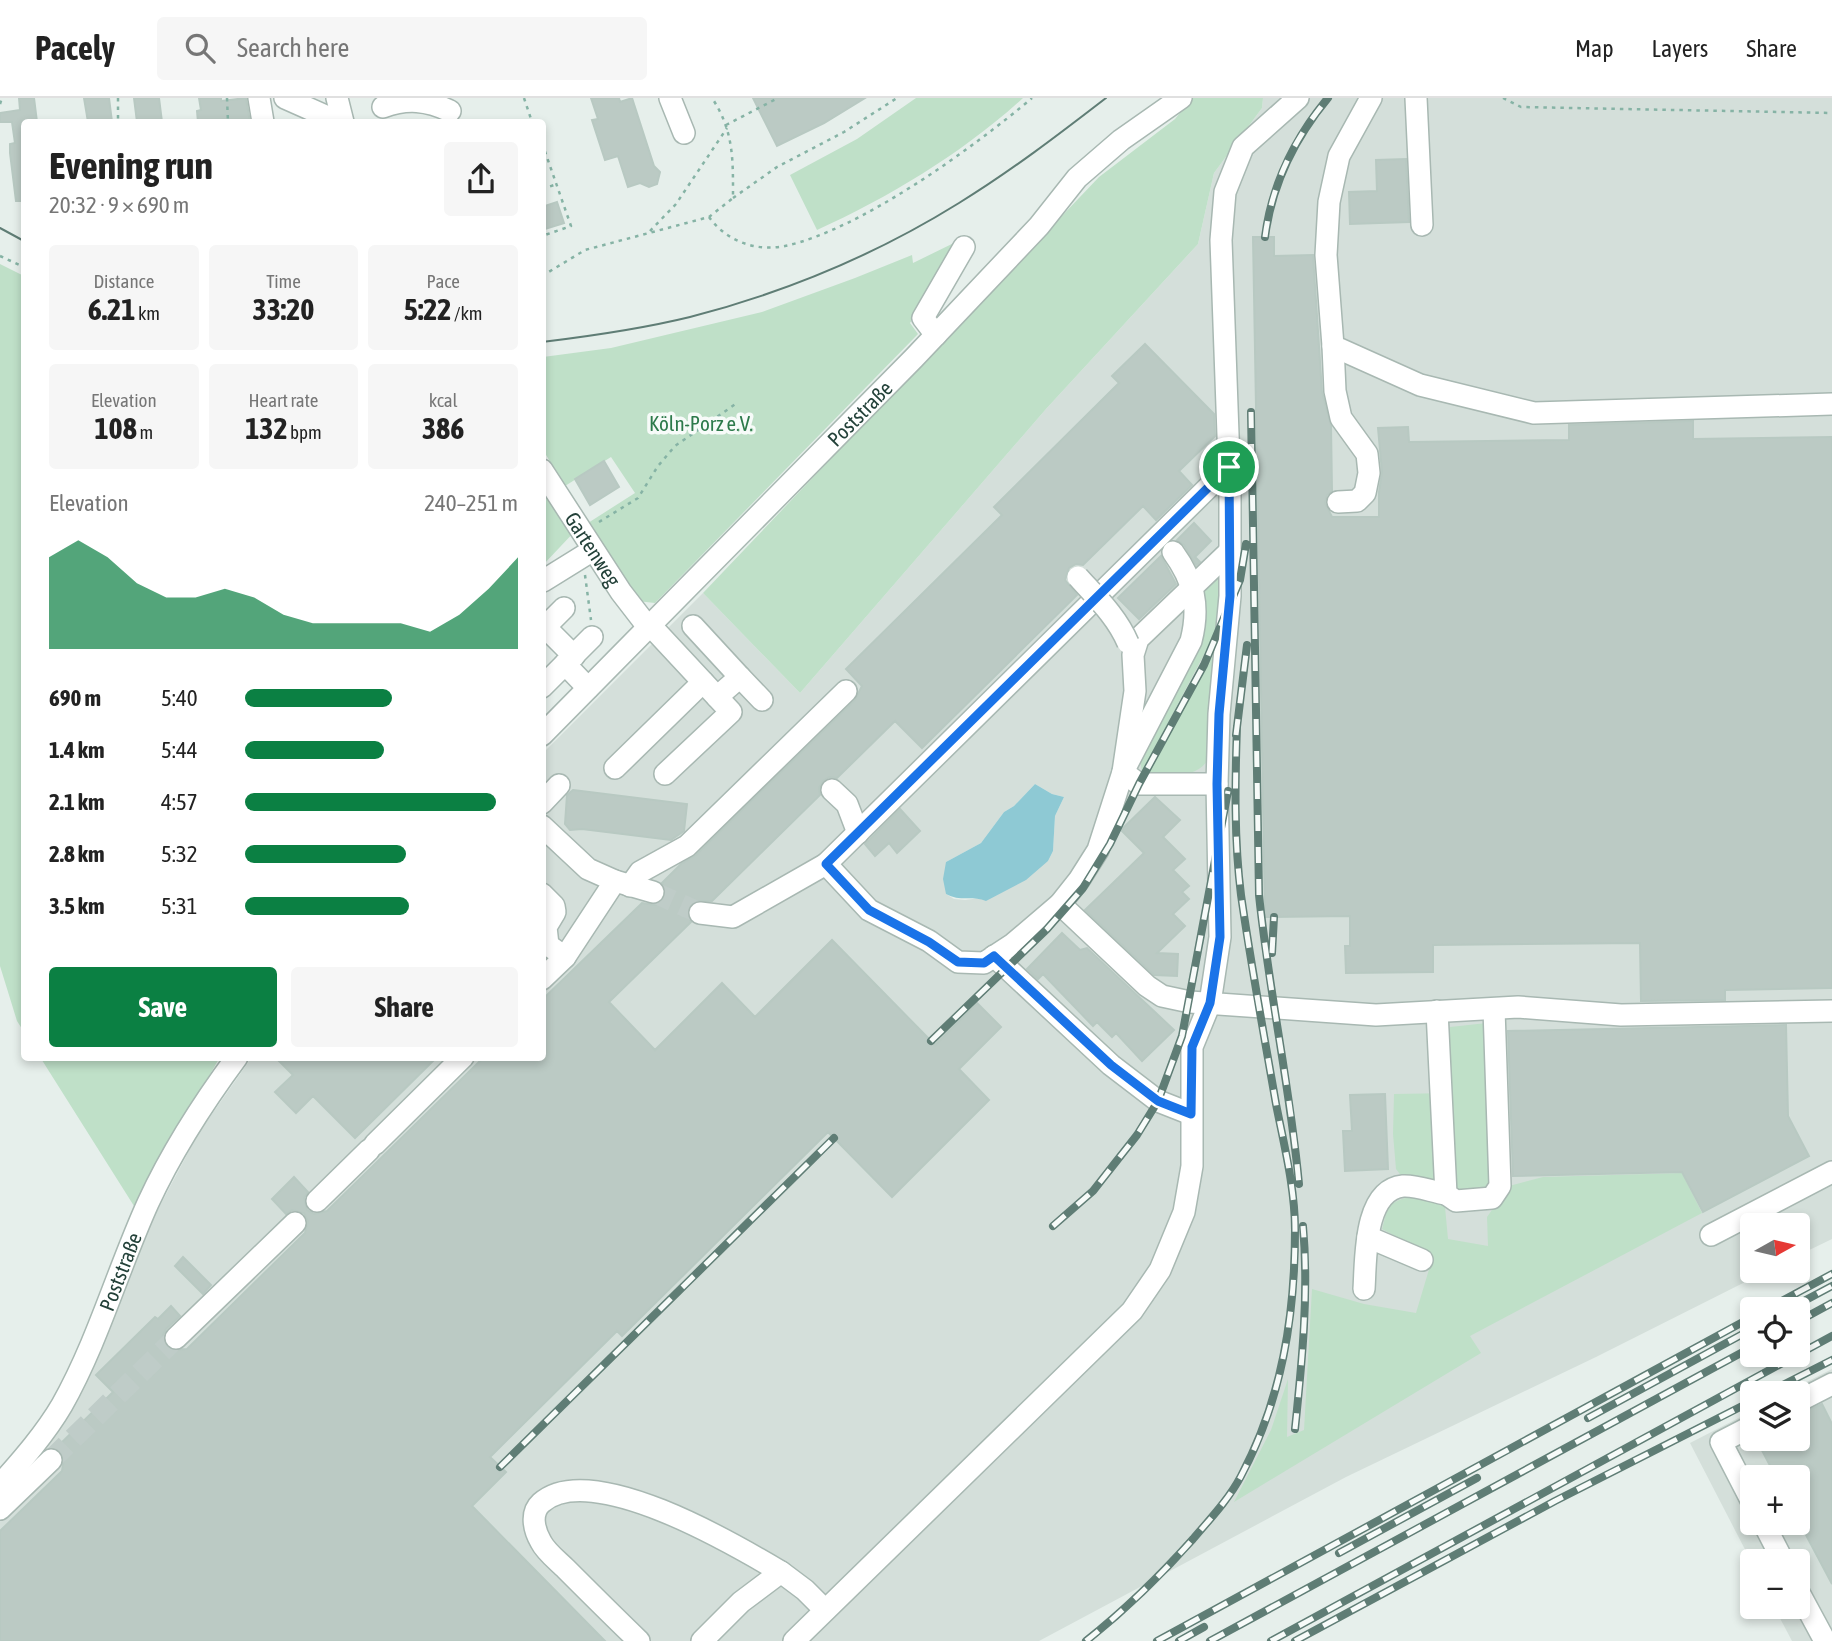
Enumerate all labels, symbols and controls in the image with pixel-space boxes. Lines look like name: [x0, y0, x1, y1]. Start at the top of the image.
search box: [157, 17, 647, 80]
text: Pacely: [35, 29, 115, 67]
icon: search: [181, 29, 219, 67]
text: Search here: [237, 33, 349, 63]
text: Map: [1575, 35, 1614, 62]
text: Layers: [1652, 35, 1708, 62]
text: Share: [1746, 35, 1797, 62]
button: share: [444, 142, 518, 216]
text: Evening run: [49, 144, 213, 187]
text: 20:32 · 9 × 690 m: [49, 192, 189, 218]
text: Distance: [93, 270, 154, 292]
text: Time: [266, 270, 301, 292]
text: Pace: [426, 270, 460, 292]
text: 6.21: [88, 292, 135, 326]
text: 33:20: [253, 292, 314, 326]
text: 5:22: [404, 292, 451, 326]
text: km: [135, 302, 160, 324]
text: /km: [451, 302, 483, 324]
street label: Poststraße: [822, 376, 897, 451]
text: Elevation: [91, 389, 157, 411]
text: Heart rate: [249, 389, 318, 411]
text: kcal: [429, 389, 458, 411]
text: 108: [95, 411, 137, 445]
text: 132: [245, 411, 288, 445]
text: 386: [422, 411, 464, 445]
park label: Köln-Porz e.V.: [649, 411, 753, 435]
text: m: [137, 421, 153, 443]
text: bpm: [288, 421, 322, 443]
pin: [1199, 437, 1259, 497]
icon: arrive: [1210, 448, 1248, 486]
text: Elevation: [49, 490, 129, 516]
text: 240–251 m: [424, 490, 518, 516]
street label: Gartenweg: [560, 507, 626, 590]
text: 690 m: [49, 685, 101, 711]
text: 5:40: [161, 685, 198, 711]
text: 1.4 km: [49, 737, 105, 763]
text: 5:44: [161, 737, 198, 763]
text: 2.1 km: [49, 789, 105, 815]
text: 4:57: [161, 789, 198, 815]
text: 2.8 km: [49, 841, 105, 867]
text: 5:32: [161, 841, 198, 867]
text: 3.5 km: [49, 893, 105, 919]
text: 5:31: [161, 893, 198, 919]
button: Save: [49, 967, 277, 1047]
button: Share: [291, 967, 518, 1047]
north arrow: [1740, 1213, 1810, 1283]
map controls: [1740, 1213, 1810, 1619]
street label: Poststraße: [94, 1229, 146, 1314]
button: locate: [1740, 1297, 1810, 1367]
button: layers: [1740, 1381, 1810, 1451]
button: +: [1740, 1465, 1810, 1535]
button: −: [1740, 1549, 1810, 1619]

